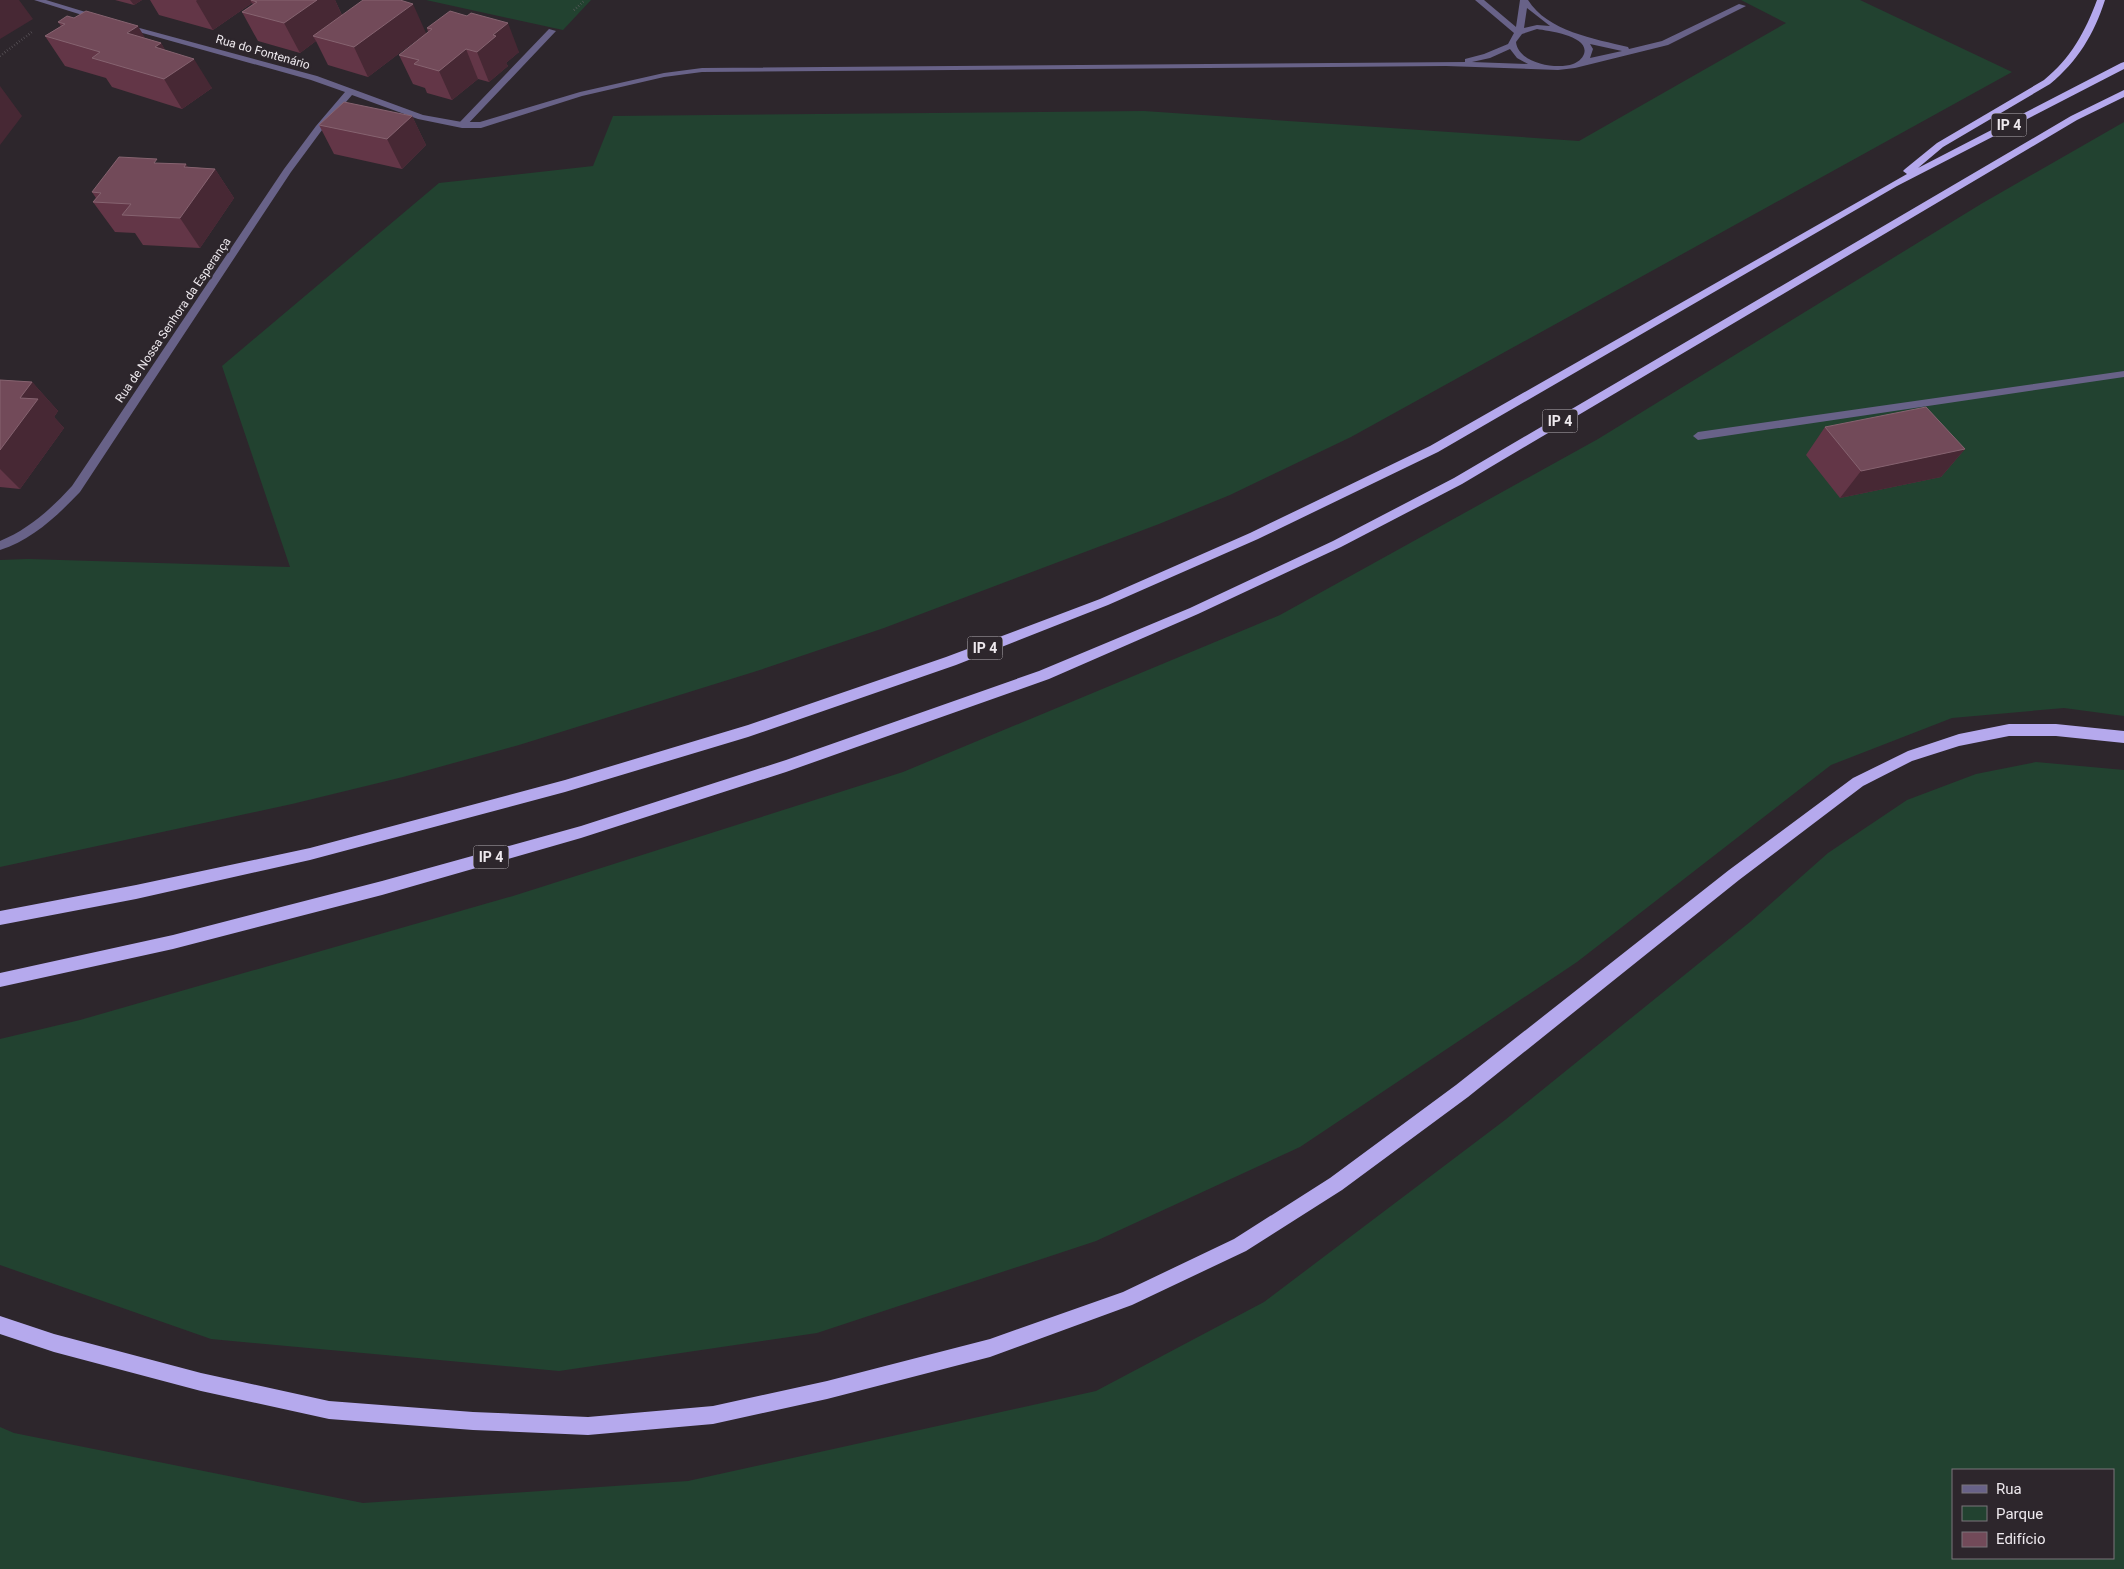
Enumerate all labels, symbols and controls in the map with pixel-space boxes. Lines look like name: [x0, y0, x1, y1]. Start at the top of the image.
street label: Rua do Fontenário: [214, 32, 312, 72]
road number: IP 4: [1992, 114, 2026, 136]
street label: Rua de Nossa Senhora da Esperança: [112, 235, 234, 405]
road number: IP 4: [1542, 410, 1578, 432]
road number: IP 4: [968, 636, 1002, 660]
road number: IP 4: [474, 846, 508, 869]
legend: [1952, 1469, 2114, 1559]
text: Rua: [1996, 1480, 2022, 1498]
text: Parque: [1996, 1505, 2043, 1523]
text: Edifício: [1996, 1530, 2045, 1548]

